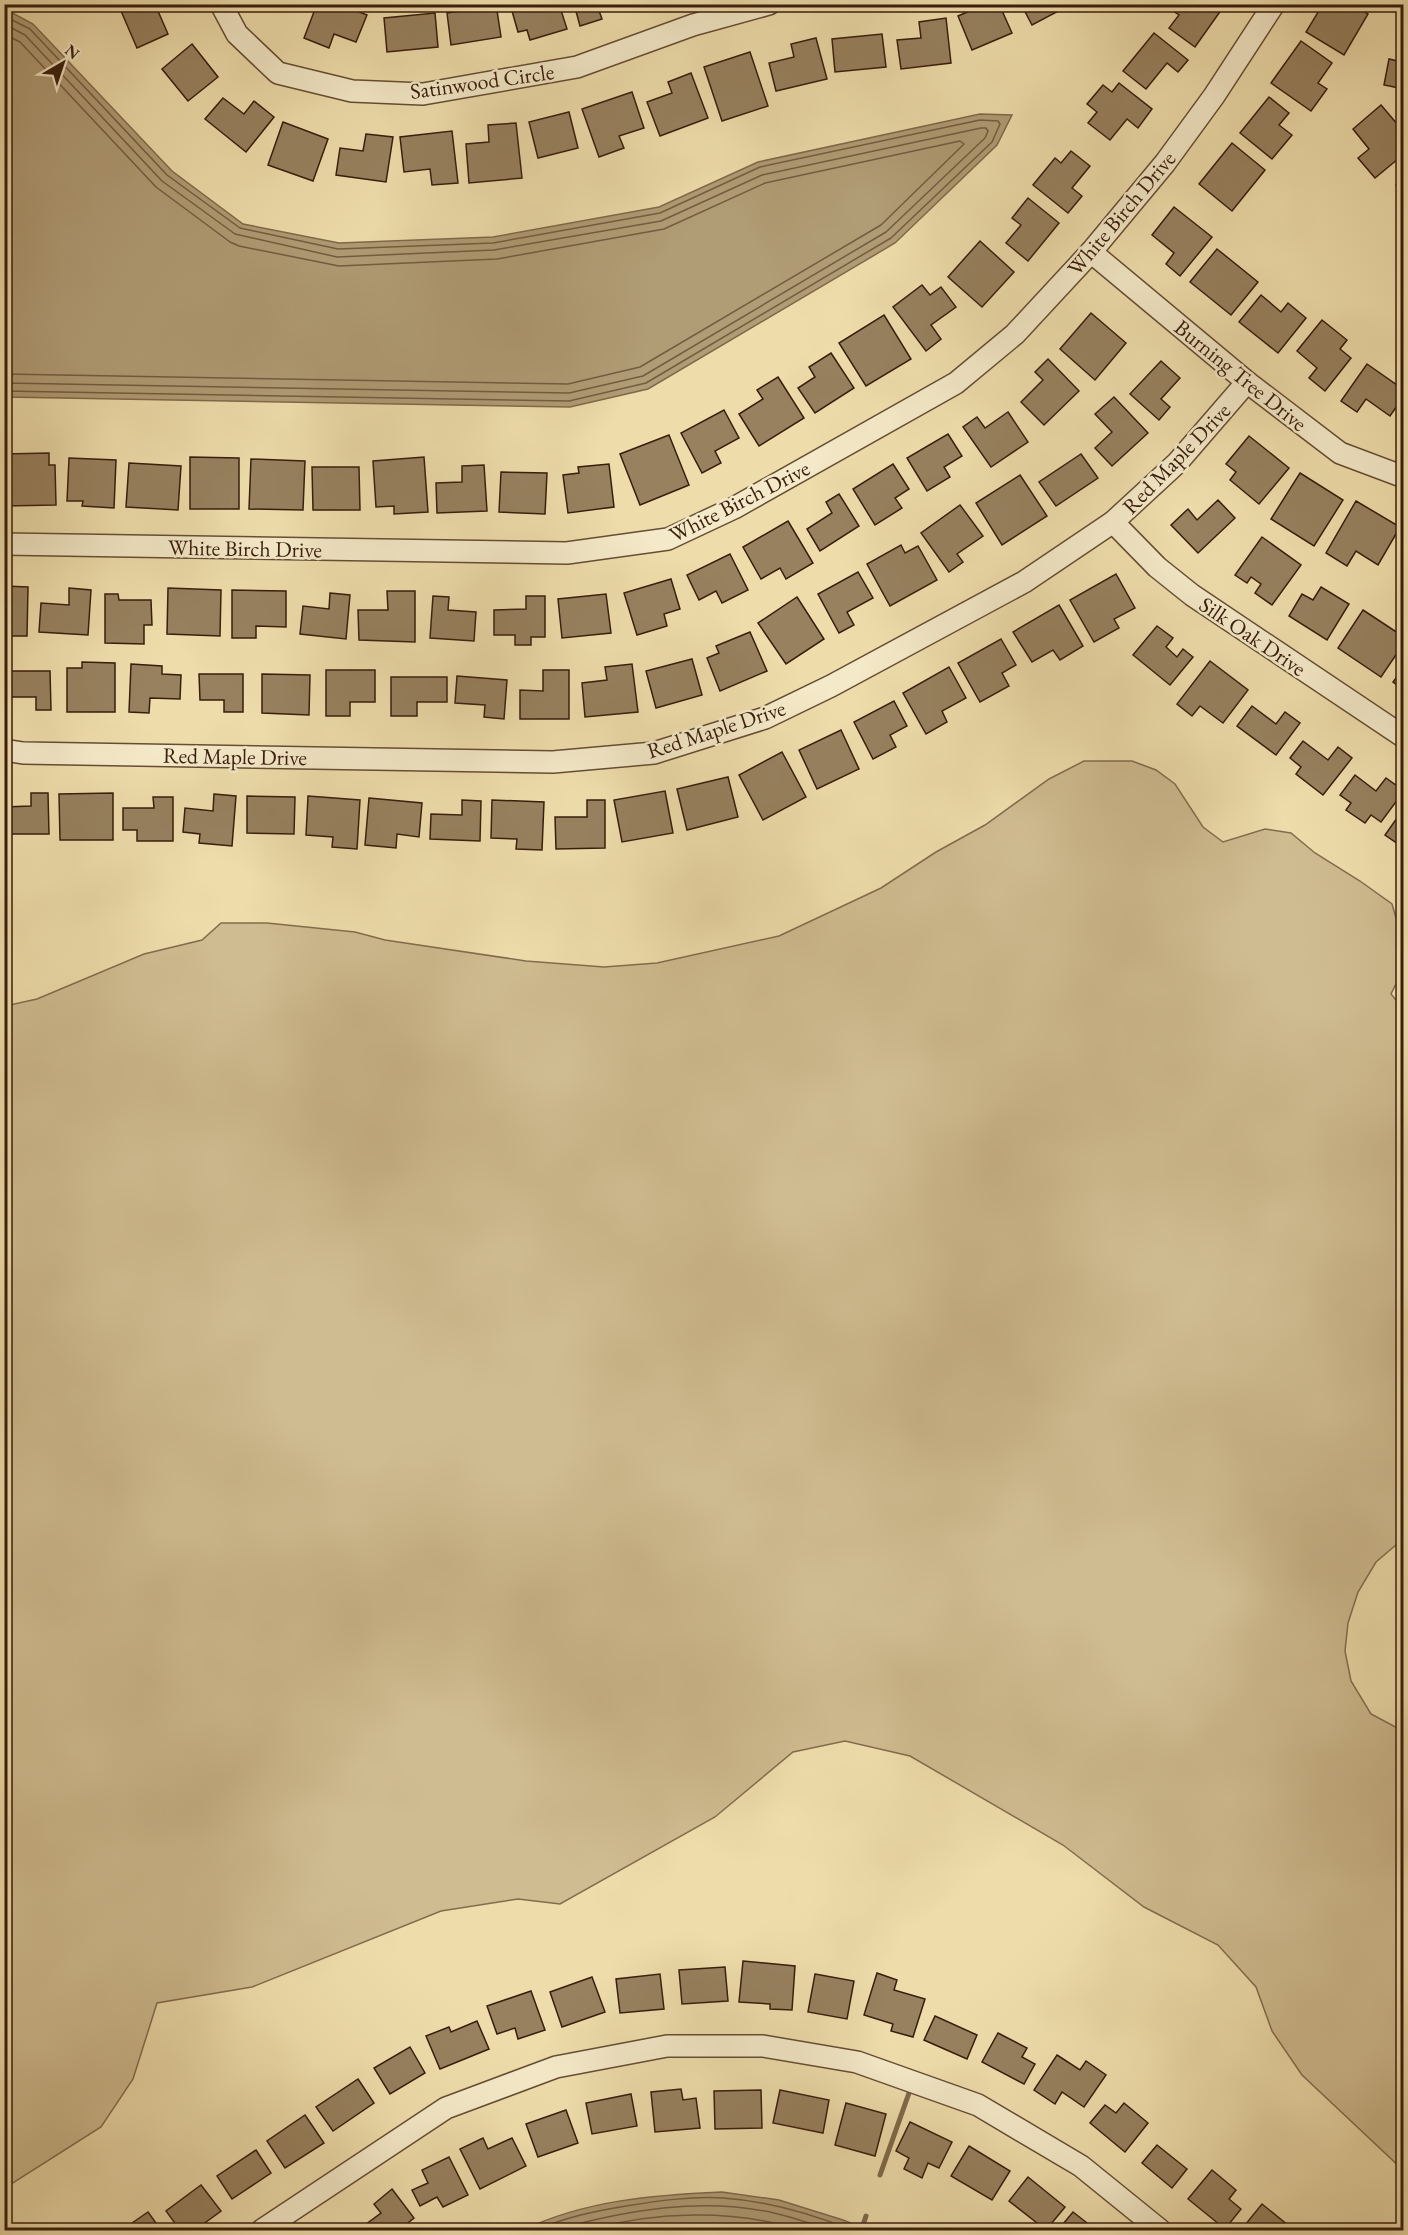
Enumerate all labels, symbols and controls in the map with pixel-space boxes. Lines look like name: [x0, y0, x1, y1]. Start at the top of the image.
north arrow: [33, 33, 93, 93]
text: N: [60, 39, 84, 64]
street label: Satinwood Circle: [408, 57, 556, 106]
street label: White Birch Drive: [1061, 145, 1182, 282]
street label: Burning Tree Drive: [1168, 313, 1313, 438]
street label: Red Maple Drive: [1116, 396, 1237, 520]
street label: White Birch Drive: [664, 453, 815, 549]
street label: White Birch Drive: [168, 533, 323, 564]
street label: Silk Oak Drive: [1194, 590, 1312, 683]
street label: Red Maple Drive: [643, 693, 790, 766]
street label: Red Maple Drive: [163, 741, 308, 772]

